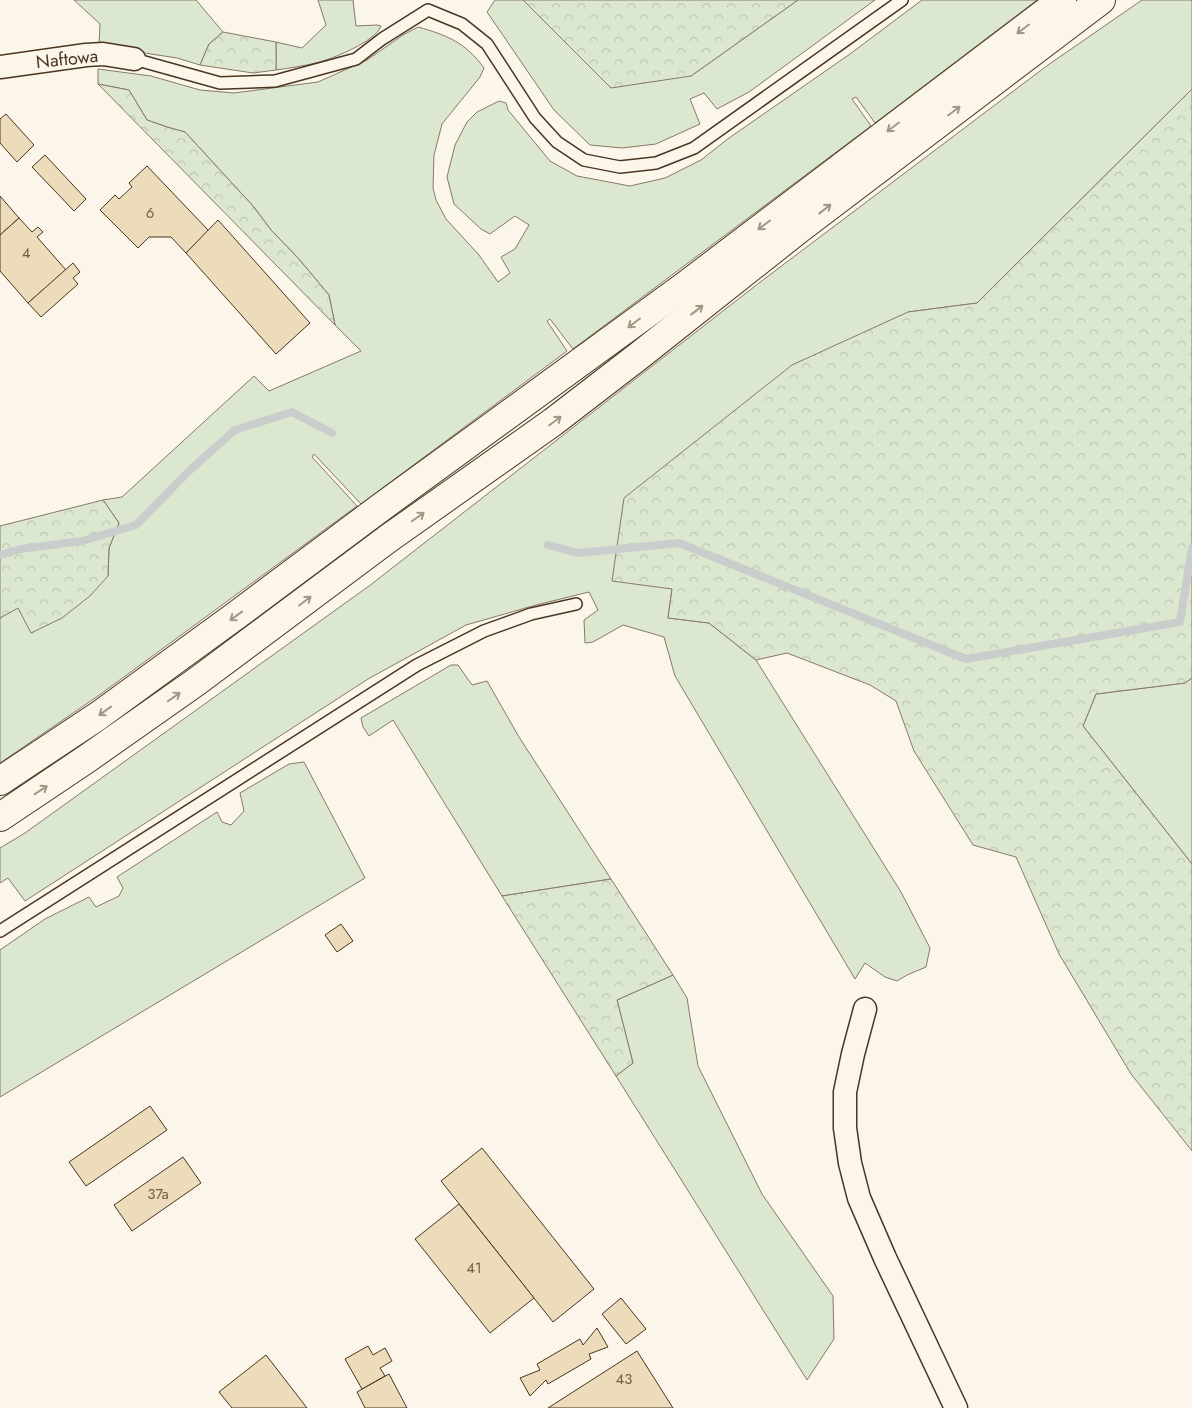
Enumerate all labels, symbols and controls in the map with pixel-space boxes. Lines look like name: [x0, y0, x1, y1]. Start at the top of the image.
one-way arrow: [1017, 24, 1030, 35]
street label: Naftowa: [35, 43, 99, 75]
one-way arrow: [947, 105, 960, 116]
one-way arrow: [887, 122, 900, 133]
house number: 6: [146, 202, 154, 224]
one-way arrow: [818, 204, 831, 215]
one-way arrow: [758, 220, 771, 231]
house number: 4: [22, 242, 31, 264]
one-way arrow: [690, 305, 703, 316]
one-way arrow: [627, 318, 641, 328]
one-way arrow: [548, 415, 561, 426]
one-way arrow: [411, 512, 425, 522]
one-way arrow: [298, 596, 312, 606]
one-way arrow: [230, 610, 243, 621]
one-way arrow: [167, 692, 181, 703]
one-way arrow: [98, 706, 112, 716]
one-way arrow: [34, 785, 48, 795]
house number: 37a: [147, 1183, 169, 1205]
house number: 41: [466, 1257, 482, 1279]
house number: 43: [616, 1368, 632, 1390]

